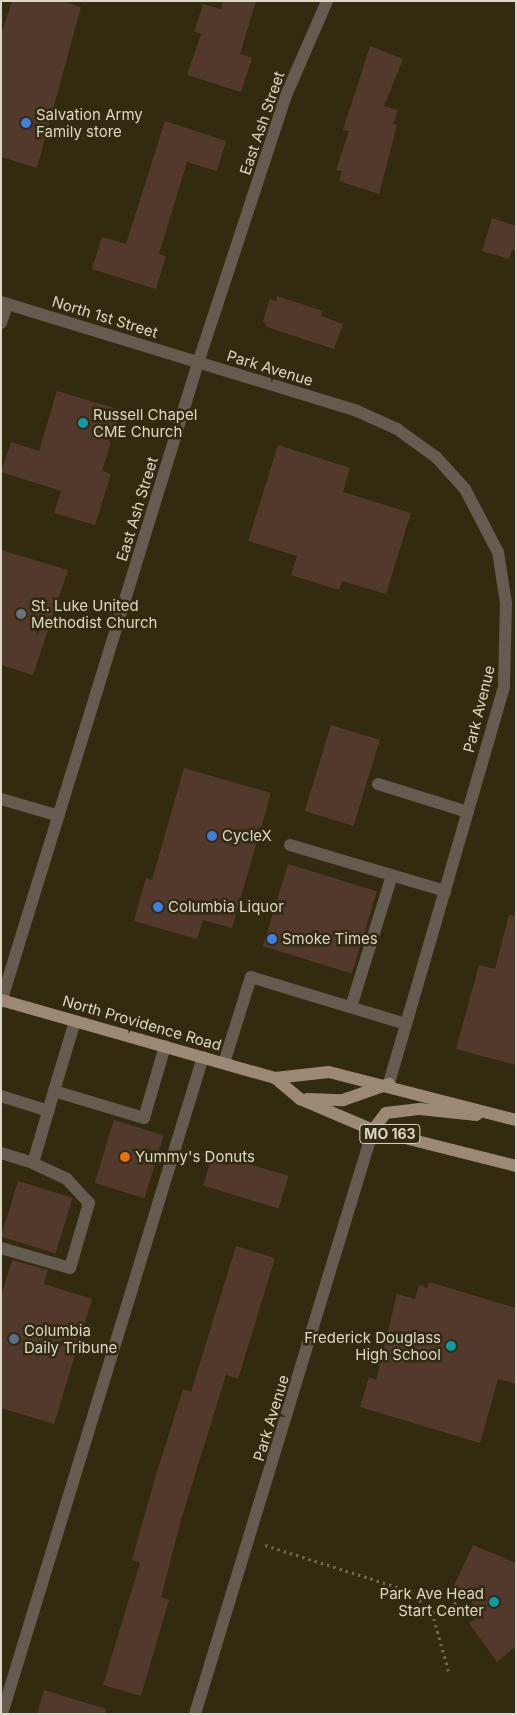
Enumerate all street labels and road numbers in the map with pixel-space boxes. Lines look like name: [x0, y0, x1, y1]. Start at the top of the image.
street label: East Ash Street: [236, 69, 288, 177]
street label: North 1st Street: [50, 292, 160, 342]
street label: Park Avenue: [225, 346, 315, 390]
street label: East Ash Street: [113, 455, 161, 563]
street label: Park Avenue: [459, 664, 499, 754]
street label: North Providence Road: [60, 992, 224, 1054]
road number: MO 163: [359, 1122, 421, 1146]
street label: Park Avenue: [249, 1373, 293, 1463]

